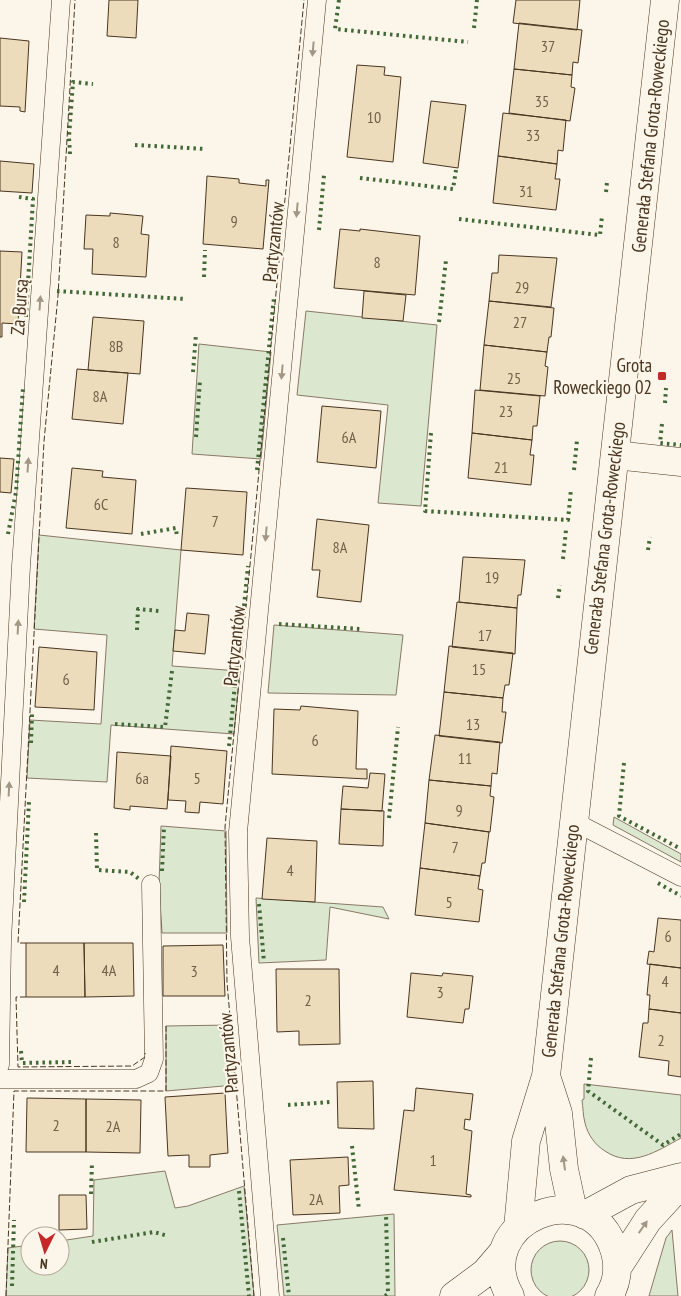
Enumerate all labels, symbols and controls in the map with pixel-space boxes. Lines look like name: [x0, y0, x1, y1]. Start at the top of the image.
street label: Generała Stefana Grota-Roweckiego: [626, 18, 674, 254]
house number: 37: [541, 36, 555, 56]
one-way arrow: [308, 41, 316, 57]
house number: 35: [535, 91, 549, 111]
house number: 10: [367, 107, 381, 127]
house number: 33: [526, 125, 540, 145]
house number: 31: [519, 181, 533, 201]
street label: Partyzantów: [257, 200, 289, 283]
one-way arrow: [293, 203, 301, 219]
house number: 9: [230, 211, 238, 231]
house number: 8: [112, 232, 120, 252]
house number: 8: [373, 252, 381, 272]
house number: 29: [515, 277, 529, 297]
street label: Za Bursą: [5, 278, 33, 336]
one-way arrow: [37, 295, 45, 311]
house number: 27: [513, 312, 527, 332]
house number: 8B: [109, 336, 123, 356]
place label: Grota Roweckiego 02: [553, 353, 652, 399]
one-way arrow: [277, 364, 285, 380]
house number: 25: [507, 368, 521, 388]
marker: Grota Roweckiego 02: [656, 370, 668, 382]
house number: 8A: [93, 386, 108, 406]
house number: 23: [499, 401, 513, 421]
street label: Generała Stefana Grota-Roweckiego: [578, 420, 630, 656]
house number: 6A: [342, 427, 357, 447]
one-way arrow: [24, 457, 32, 473]
house number: 21: [494, 457, 508, 477]
house number: 6C: [94, 494, 108, 514]
house number: 7: [211, 511, 219, 531]
one-way arrow: [262, 526, 270, 542]
house number: 8A: [333, 537, 348, 557]
house number: 19: [485, 567, 499, 587]
street label: Partyzantów: [218, 604, 250, 687]
one-way arrow: [14, 619, 22, 635]
house number: 17: [478, 625, 492, 645]
house number: 15: [472, 659, 486, 679]
house number: 6: [62, 669, 70, 689]
house number: 13: [466, 714, 480, 734]
house number: 6: [311, 730, 319, 750]
house number: 11: [458, 748, 472, 768]
house number: 6a: [135, 768, 149, 788]
house number: 5: [193, 768, 201, 788]
one-way arrow: [6, 781, 14, 797]
house number: 9: [455, 800, 463, 820]
street label: Generała Stefana Grota-Roweckiego: [536, 823, 584, 1059]
house number: 7: [451, 837, 459, 857]
house number: 4: [286, 860, 294, 880]
house number: 5: [445, 892, 453, 912]
house number: 6: [664, 926, 672, 946]
house number: 4: [52, 960, 60, 980]
house number: 4A: [102, 960, 117, 980]
house number: 3: [190, 961, 198, 981]
house number: 4: [661, 971, 669, 991]
house number: 3: [436, 982, 444, 1002]
house number: 2: [304, 990, 312, 1010]
street label: Partyzantów: [212, 1011, 243, 1094]
house number: 2: [657, 1030, 665, 1050]
house number: 2: [52, 1115, 60, 1135]
house number: 2A: [106, 1116, 121, 1136]
house number: 1: [429, 1150, 437, 1170]
one-way arrow: [560, 1155, 568, 1171]
house number: 2A: [309, 1189, 324, 1209]
one-way arrow: [638, 1220, 648, 1233]
north arrow: [20, 1226, 70, 1276]
text: N: [39, 1255, 48, 1273]

